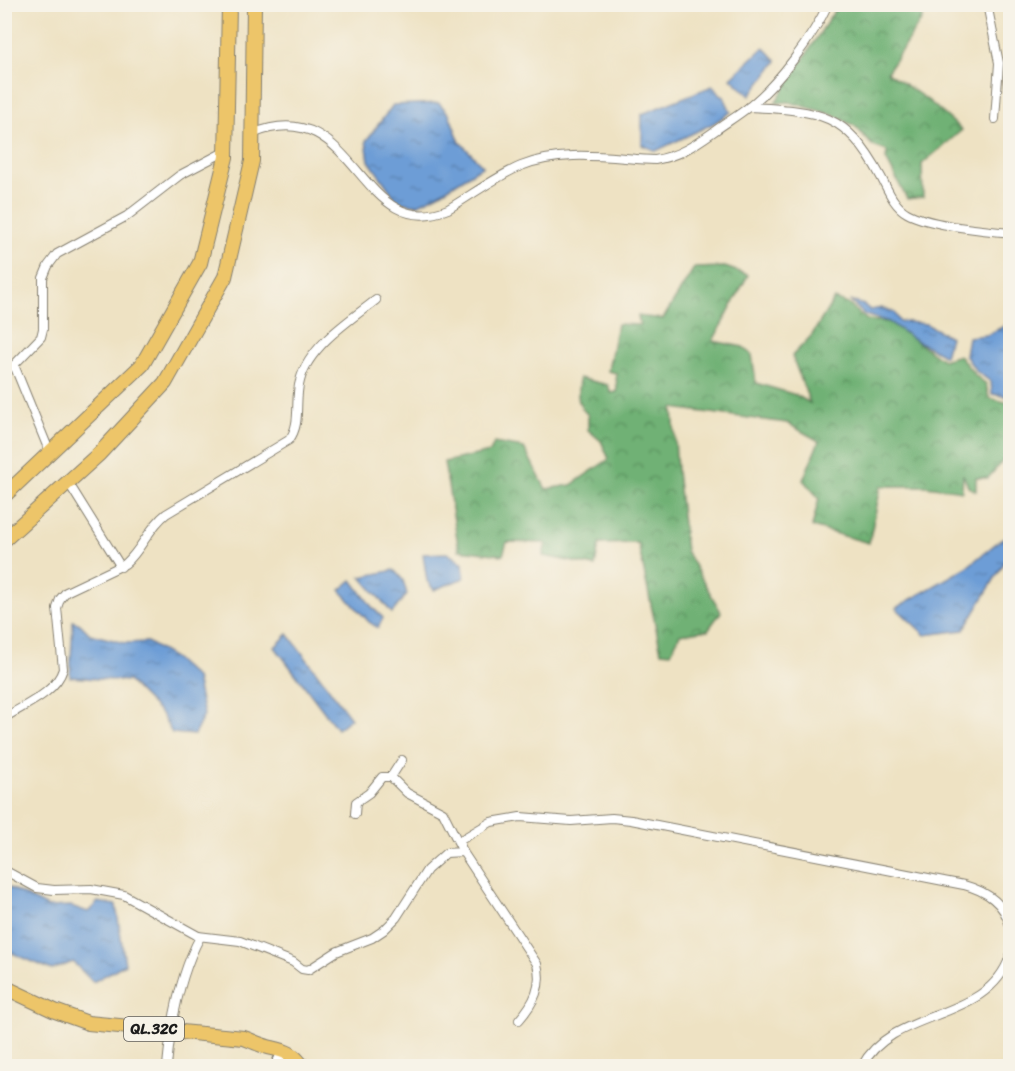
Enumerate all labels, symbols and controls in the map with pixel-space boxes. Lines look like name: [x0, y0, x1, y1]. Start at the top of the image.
road number: QL.32C: [124, 1017, 184, 1041]

